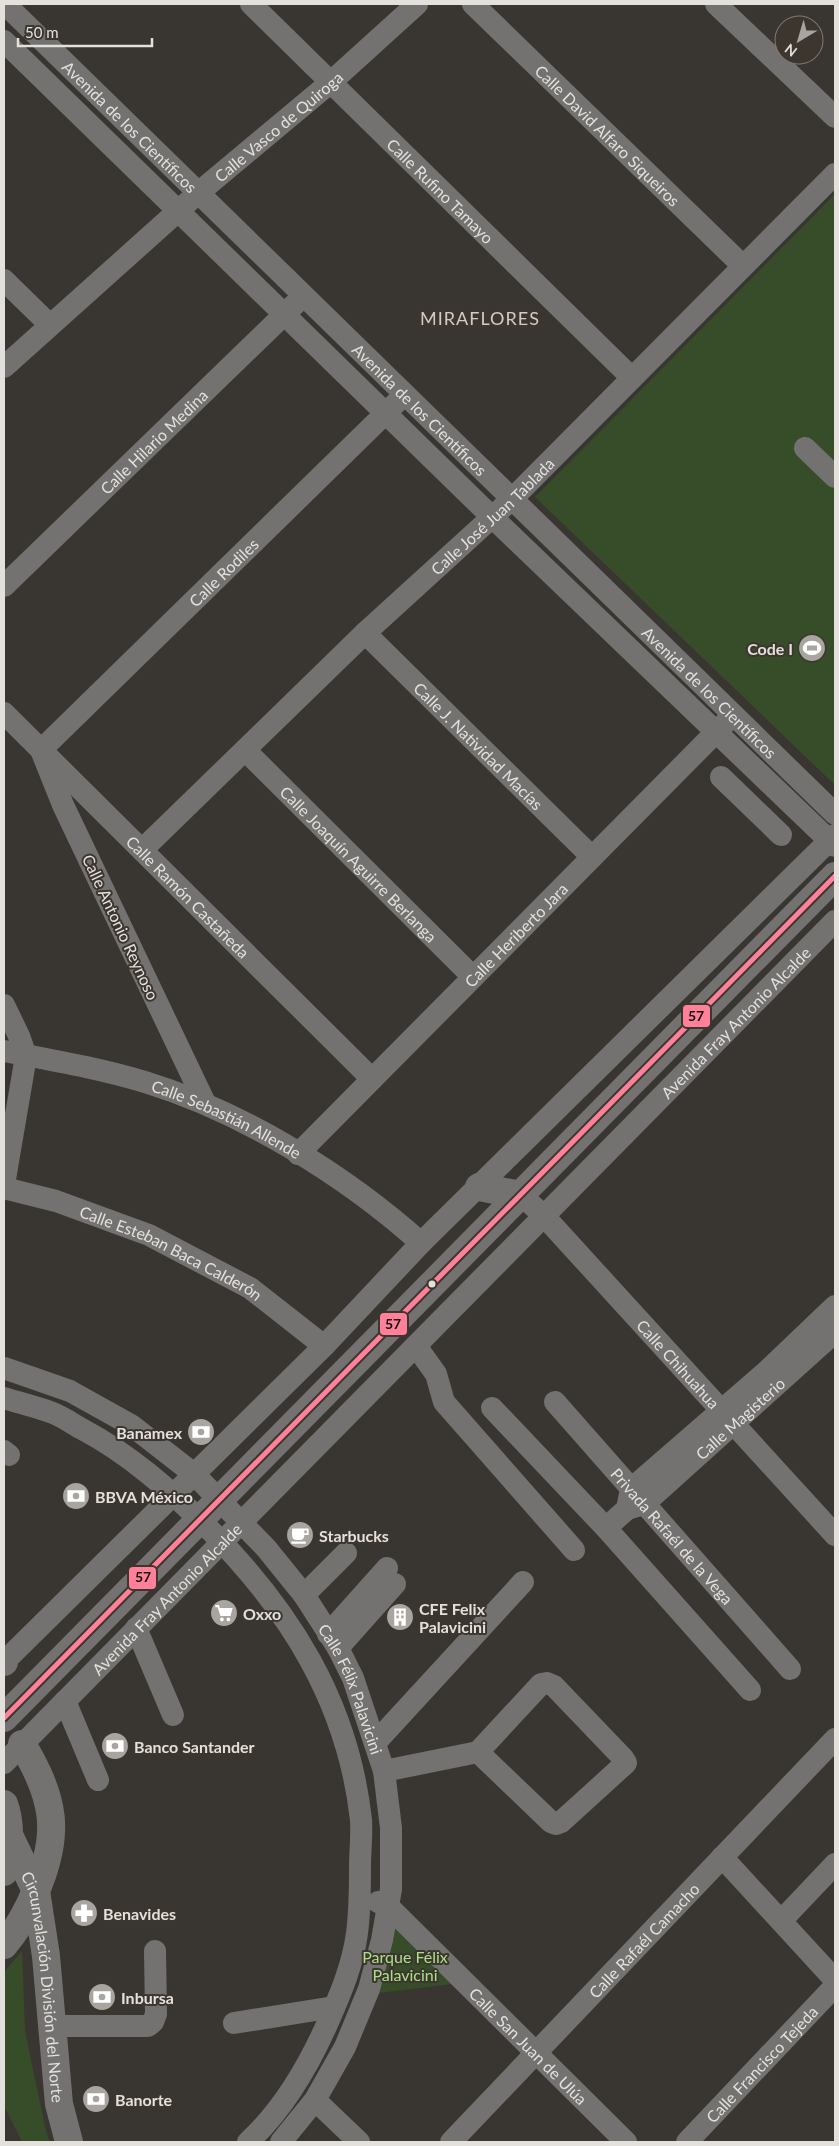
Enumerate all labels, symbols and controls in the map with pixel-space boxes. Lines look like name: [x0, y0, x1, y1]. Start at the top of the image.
scale bar: [18, 15, 151, 47]
north arrow: [774, 15, 824, 65]
text: 50 m: [25, 23, 59, 41]
text: N: [781, 41, 800, 61]
street label: Avenida de los Científicos: [59, 56, 201, 196]
street label: Calle David Alfaro Siqueiros: [532, 61, 684, 209]
street label: Calle Vasco de Quiroga: [210, 67, 346, 185]
street label: Calle Rufino Tamayo: [384, 134, 498, 247]
district label: MIRAFLORES: [420, 307, 540, 329]
street label: Avenida de los Científicos: [349, 339, 491, 479]
street label: Calle Hilario Medina: [96, 385, 211, 498]
street label: Calle José Juan Tablada: [426, 453, 557, 578]
street label: Calle Rodiles: [185, 534, 262, 610]
street label: Avenida de los Científicos: [639, 622, 781, 762]
sports icon: Code I: [797, 633, 827, 663]
place label: Code I: [747, 639, 793, 658]
street label: Calle J. Natividad Macías: [410, 678, 547, 813]
street label: Calle Joaquín Aguirre Berlanga: [277, 782, 441, 946]
street label: Calle Ramón Castañeda: [123, 831, 254, 961]
street label: Calle Antonio Reynoso: [79, 851, 163, 1003]
street label: Calle Heriberto Jara: [460, 879, 571, 990]
street label: Avenida Fray Antonio Alcalde: [656, 942, 814, 1102]
line badge: 57: [682, 1004, 711, 1028]
text: 57: [688, 1007, 704, 1024]
street label: Calle Sebastián Allende: [149, 1075, 305, 1162]
street label: Calle Esteban Baca Calderón: [77, 1201, 266, 1304]
unlabelled marker: [427, 1279, 437, 1289]
line badge: 57: [379, 1312, 408, 1336]
text: 57: [385, 1315, 401, 1332]
street label: Calle Chihuahua: [633, 1315, 724, 1412]
street label: Calle Magisterio: [691, 1373, 788, 1463]
bank icon: Banamex: [186, 1417, 216, 1447]
place label: Banamex: [116, 1423, 183, 1442]
street label: Privada Rafaél de la Vega: [608, 1464, 738, 1608]
bank icon: BBVA México: [61, 1481, 91, 1511]
place label: BBVA México: [95, 1487, 193, 1506]
street label: Avenida Fray Antonio Alcalde: [87, 1519, 245, 1678]
cafe icon: Starbucks: [285, 1520, 315, 1550]
place label: Starbucks: [319, 1526, 389, 1545]
line badge: 57: [128, 1566, 157, 1590]
text: 57: [135, 1568, 151, 1585]
supermarket icon: Oxxo: [209, 1598, 239, 1628]
place label: CFE Felix Palavicini: [419, 1599, 486, 1636]
building icon: CFE Felix Palavicini: [385, 1602, 415, 1632]
place label: Oxxo: [243, 1604, 281, 1623]
street label: Calle Félix Palavicini: [315, 1620, 387, 1756]
bank icon: Banco Santander: [100, 1731, 130, 1761]
place label: Banco Santander: [134, 1737, 255, 1756]
street label: Circunvalación División del Norte: [18, 1868, 68, 2103]
street label: Calle Rafaél Camacho: [584, 1879, 703, 2002]
pharmacy icon: Benavides: [69, 1898, 99, 1928]
place label: Benavides: [103, 1904, 176, 1923]
park label: Parque Félix Palavicini: [362, 1947, 448, 1984]
bank icon: Inbursa: [87, 1982, 117, 2012]
street label: Calle San Juan de Ulúa: [466, 1983, 592, 2108]
place label: Inbursa: [121, 1988, 174, 2007]
street label: Calle Francisco Tejeda: [702, 2001, 821, 2126]
bank icon: Banorte: [81, 2084, 111, 2114]
place label: Banorte: [115, 2090, 173, 2109]

